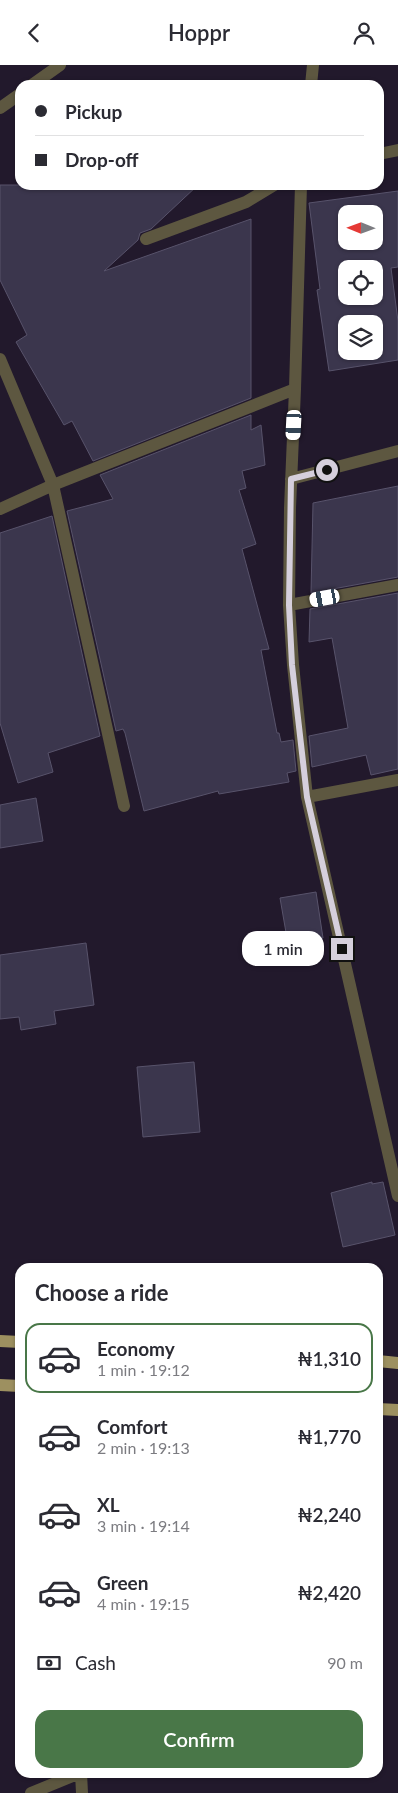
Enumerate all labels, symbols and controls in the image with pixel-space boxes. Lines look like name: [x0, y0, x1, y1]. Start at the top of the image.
icon: back: [20, 19, 48, 47]
text: Hoppr: [168, 19, 230, 46]
icon: person: [350, 19, 378, 47]
text: Pickup: [65, 100, 122, 123]
text: Drop-off: [65, 148, 139, 171]
north arrow: [338, 205, 382, 250]
map controls: [338, 205, 383, 360]
button: locate: [338, 260, 383, 305]
button: layers: [338, 315, 383, 360]
car: [285, 410, 302, 440]
route start: [316, 459, 338, 481]
car: [308, 588, 341, 608]
callout: 1 min: [242, 931, 324, 967]
route end: [331, 938, 353, 960]
text: 1 min: [263, 939, 303, 958]
text: Choose a ride: [35, 1279, 169, 1306]
icon: car: [37, 1336, 82, 1381]
text: Economy: [97, 1337, 175, 1360]
text: ₦1,310: [297, 1347, 361, 1370]
text: 1 min · 19:12: [97, 1360, 190, 1379]
icon: car: [37, 1414, 82, 1459]
text: Comfort: [97, 1415, 168, 1438]
text: ₦1,770: [297, 1425, 361, 1448]
text: 2 min · 19:13: [97, 1438, 190, 1457]
icon: car: [37, 1492, 82, 1537]
text: XL: [97, 1493, 120, 1516]
text: ₦2,240: [297, 1503, 361, 1526]
text: 3 min · 19:14: [97, 1516, 190, 1535]
icon: car: [37, 1570, 82, 1615]
text: Green: [97, 1571, 148, 1594]
text: ₦2,420: [297, 1581, 361, 1604]
text: 4 min · 19:15: [97, 1594, 190, 1613]
icon: cash: [35, 1649, 63, 1677]
text: Cash: [75, 1651, 116, 1674]
text: 90 m: [327, 1653, 363, 1672]
button: Confirm: [35, 1710, 363, 1768]

